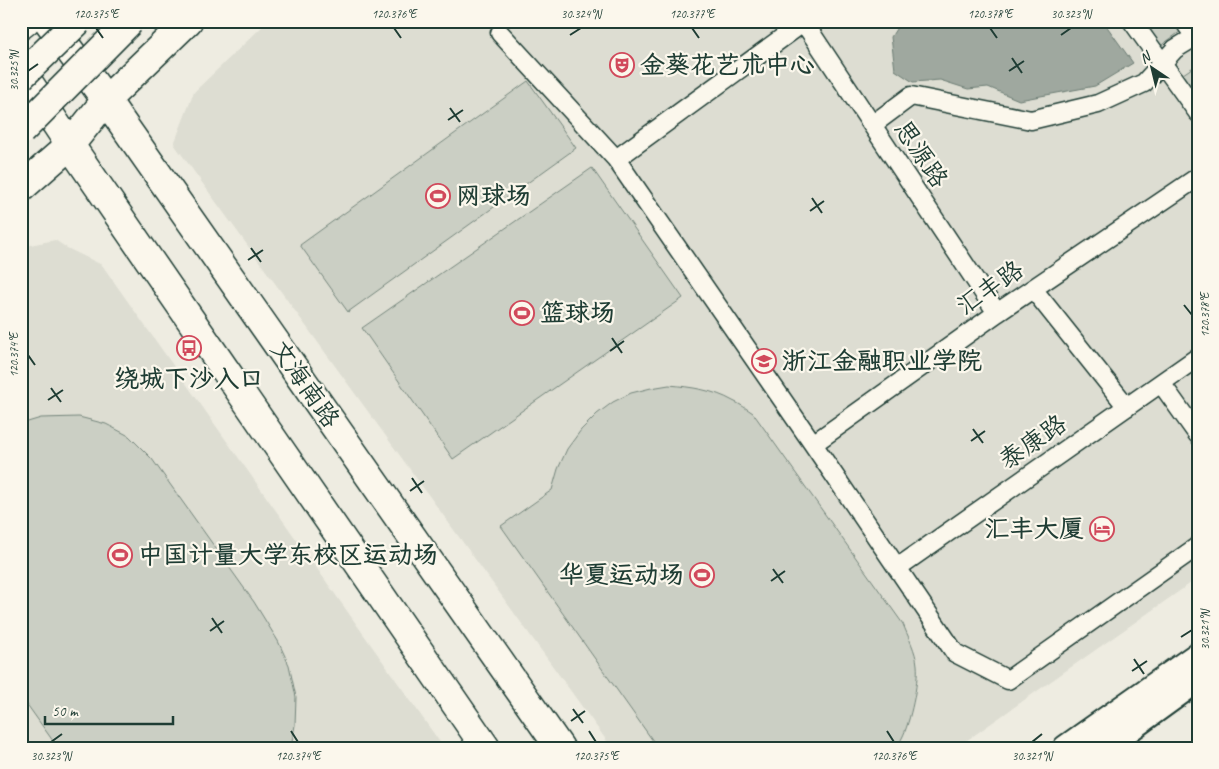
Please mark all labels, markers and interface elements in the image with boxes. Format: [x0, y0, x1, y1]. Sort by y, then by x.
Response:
text: 120.375°E [74, 6, 120, 22]
text: 120.376°E [372, 6, 418, 22]
text: 30.324°N [561, 6, 603, 22]
text: 120.377°E [670, 6, 716, 22]
text: 120.378°E [968, 6, 1014, 22]
text: 30.323°N [1051, 6, 1093, 22]
north arrow [1126, 42, 1176, 92]
text: N [1136, 47, 1155, 67]
text: 30.325°N [6, 49, 22, 91]
place label: 金葵花艺术中心 [640, 49, 815, 81]
theatre icon: 金葵花艺术中心 [609, 52, 635, 78]
street label: 思源路 [887, 114, 955, 194]
place label: 网球场 [456, 180, 531, 212]
sports icon: 网球场 [425, 183, 451, 209]
street label: 汇丰路 [950, 253, 1030, 323]
text: 120.378°E [1197, 291, 1213, 337]
place label: 篮球场 [540, 297, 615, 329]
sports icon: 篮球场 [509, 300, 535, 326]
text: 120.374°E [6, 331, 22, 377]
street label: 文海南路 [263, 334, 347, 434]
bus stop icon: 绕城下沙入口 [176, 335, 202, 361]
place label: 浙江金融职业学院 [782, 345, 982, 377]
school or university icon: 浙江金融职业学院 [751, 348, 777, 374]
place label: 绕城下沙入口 [114, 363, 264, 395]
street label: 泰康路 [993, 407, 1073, 477]
place label: 汇丰大厦 [984, 513, 1084, 545]
hotel icon: 汇丰大厦 [1089, 516, 1115, 542]
place label: 中国计量大学东校区运动场 [138, 539, 438, 571]
sports icon: 中国计量大学东校区运动场 [107, 542, 133, 568]
place label: 华夏运动场 [559, 559, 684, 591]
sports icon: 华夏运动场 [689, 562, 715, 588]
text: 30.321°N [1197, 608, 1213, 650]
scale bar [45, 694, 172, 726]
text: 50 m [52, 702, 79, 721]
text: 30.323°N [31, 748, 73, 764]
text: 120.374°E [276, 748, 322, 764]
text: 120.375°E [574, 748, 620, 764]
text: 120.376°E [872, 748, 918, 764]
text: 30.321°N [1012, 748, 1054, 764]

